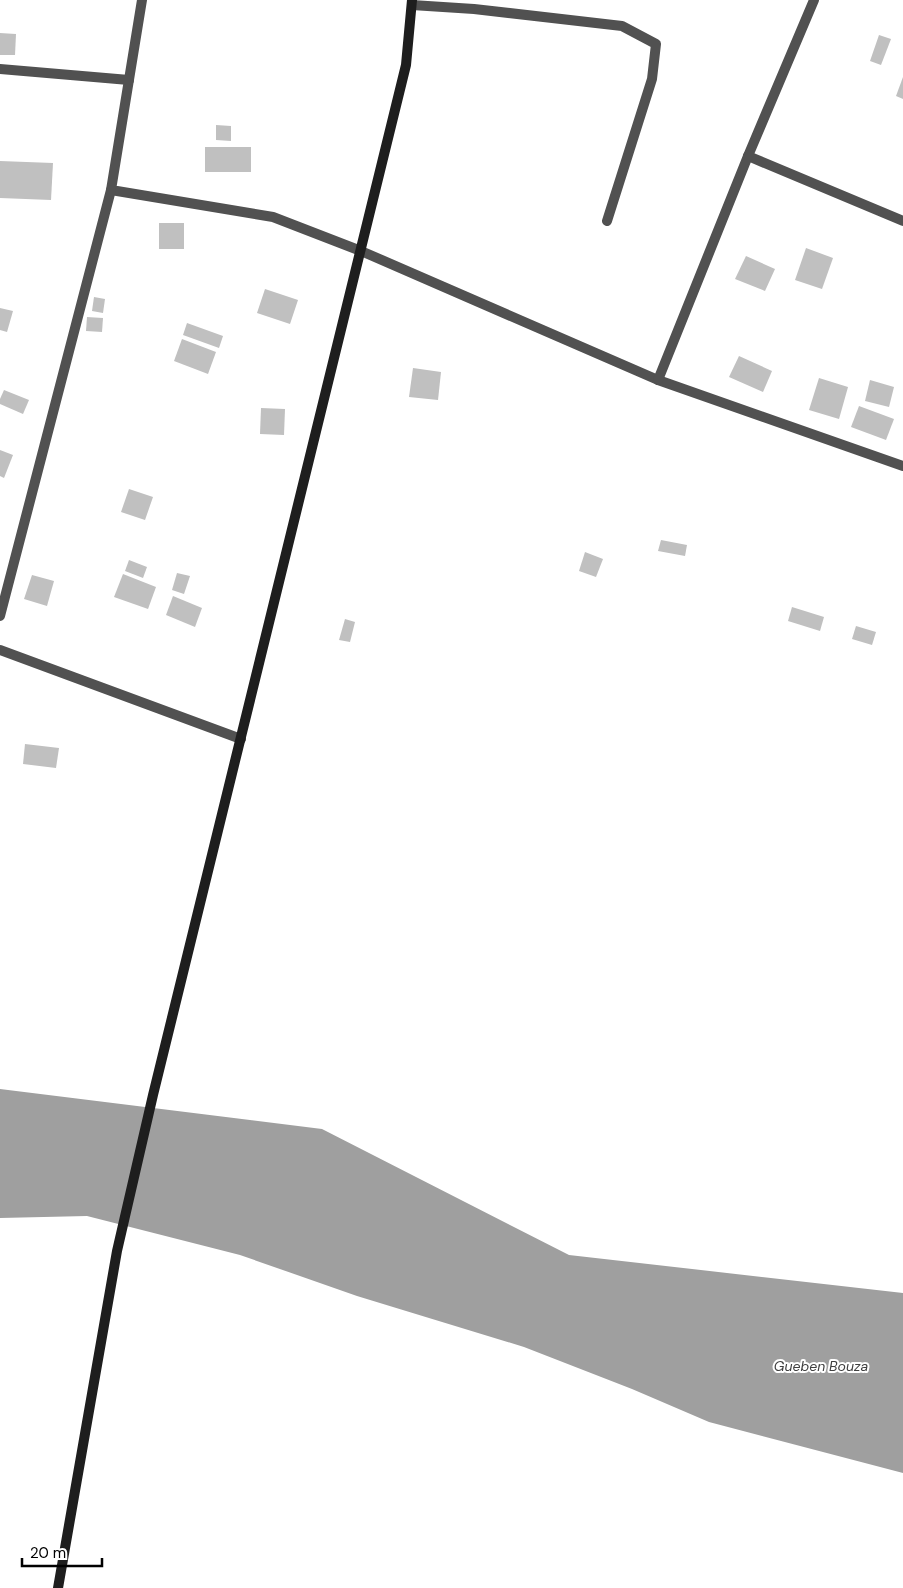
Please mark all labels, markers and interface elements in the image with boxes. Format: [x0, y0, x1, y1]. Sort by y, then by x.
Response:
water label: Gueben Bouza [774, 1357, 868, 1375]
scale bar [22, 1536, 102, 1568]
text: 20 m [30, 1543, 66, 1563]

